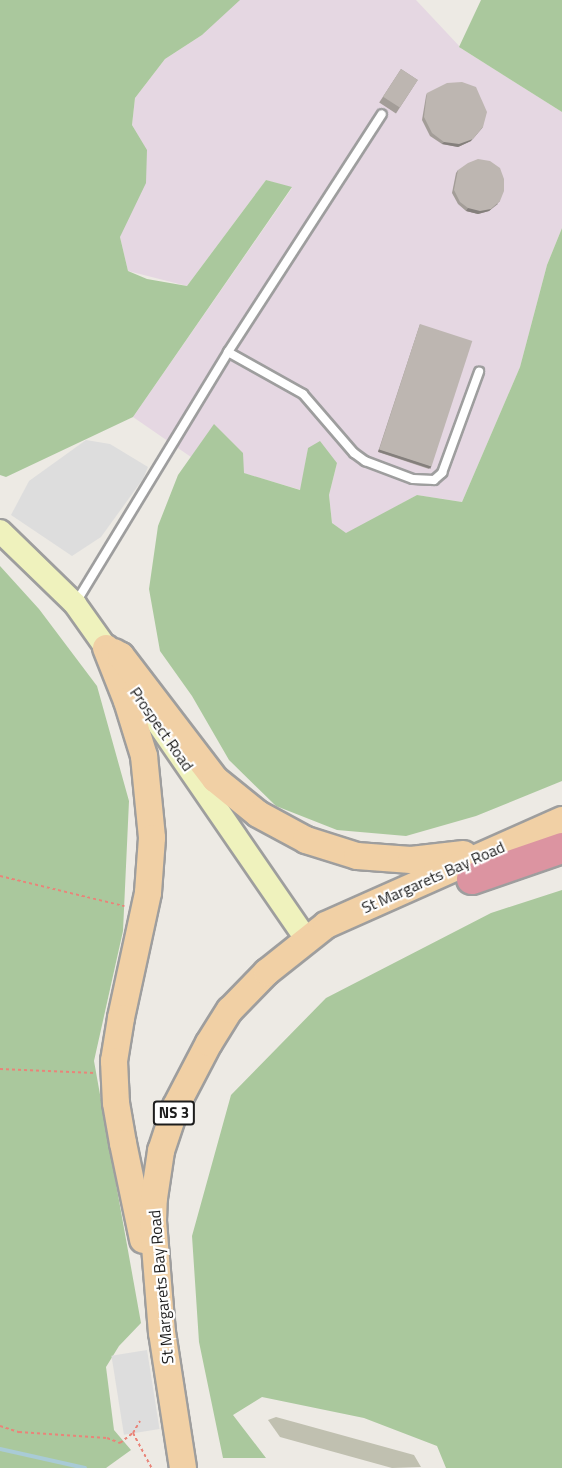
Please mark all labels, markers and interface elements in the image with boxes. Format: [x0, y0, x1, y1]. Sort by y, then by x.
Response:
street label: Prospect Road [126, 683, 198, 775]
street label: St Margarets Bay Road [359, 837, 507, 917]
road number: NS 3 [152, 1101, 196, 1125]
street label: St Margarets Bay Road [145, 1209, 177, 1365]

